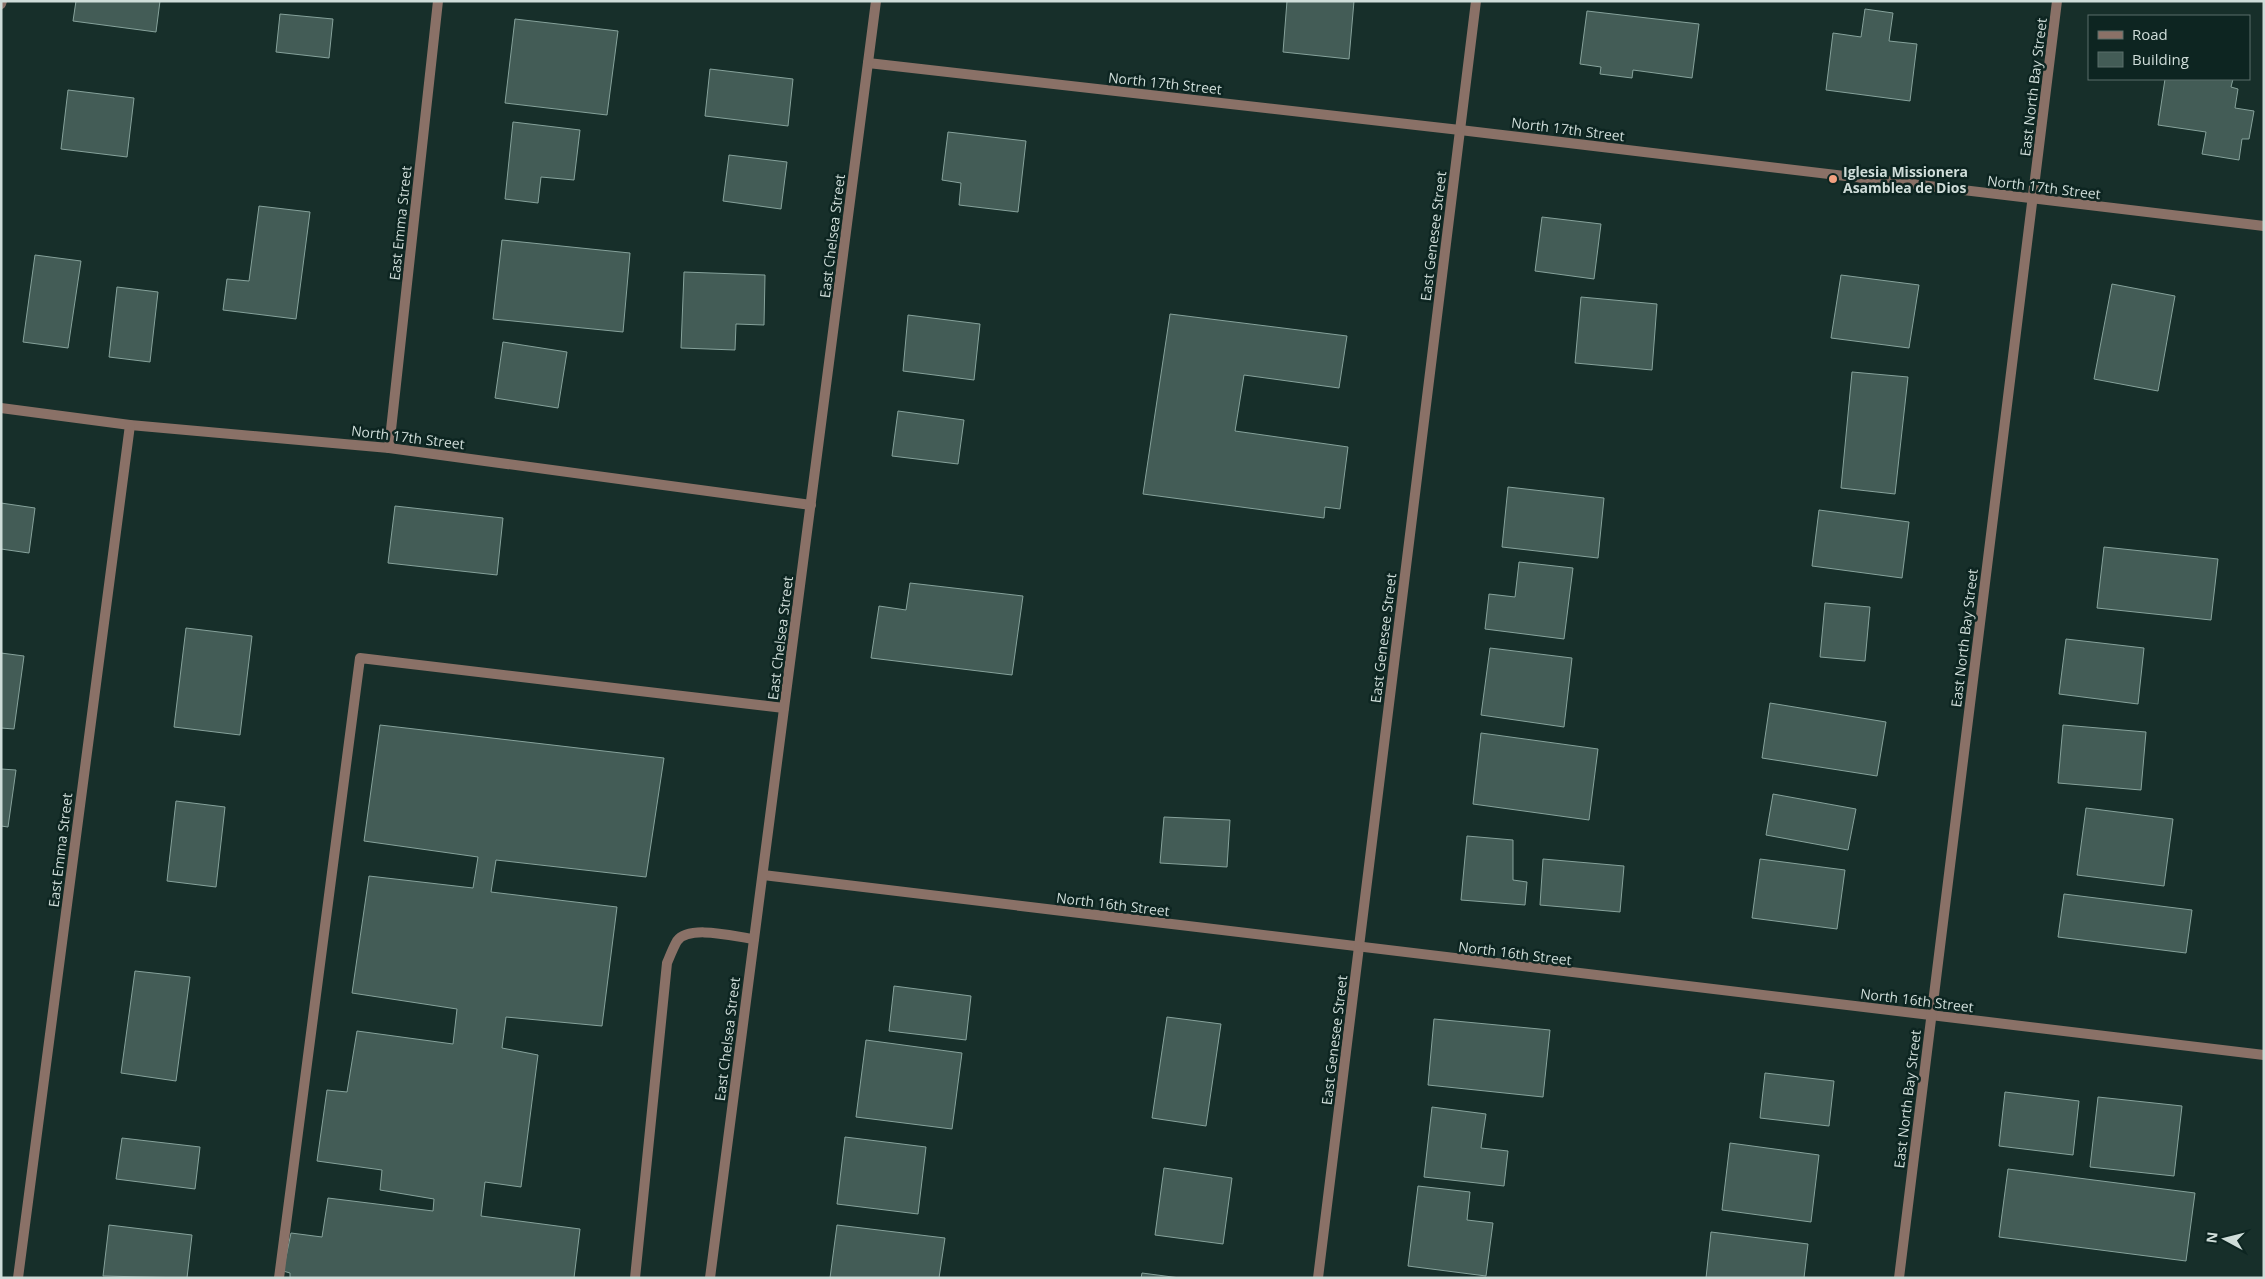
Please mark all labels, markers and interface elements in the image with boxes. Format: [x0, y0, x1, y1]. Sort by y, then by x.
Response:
legend [2088, 15, 2250, 80]
street label: East North Bay Street [2015, 17, 2051, 157]
text: Road [2132, 24, 2168, 44]
text: Building [2132, 49, 2189, 69]
street label: North 17th Street [1107, 68, 1223, 98]
street label: North 17th Street [1510, 113, 1626, 145]
place label: Iglesia Missionera Asamblea de Dios [1843, 162, 1968, 197]
street label: East Emma Street [385, 165, 415, 281]
street label: East Genesee Street [1416, 170, 1450, 302]
street label: North 17th Street [1986, 171, 2102, 203]
street label: East Chelsea Street [815, 173, 849, 299]
marker: Iglesia Missionera Asamblea de Dios [1827, 173, 1839, 185]
street label: North 17th Street [350, 421, 466, 453]
street label: East North Bay Street [1946, 568, 1982, 708]
street label: East Genesee Street [1366, 572, 1400, 704]
street label: East Chelsea Street [763, 575, 797, 701]
street label: East Emma Street [44, 792, 76, 908]
street label: North 16th Street [1055, 888, 1171, 920]
street label: North 16th Street [1457, 937, 1573, 969]
street label: East Genesee Street [1317, 974, 1351, 1106]
street label: East Chelsea Street [710, 976, 744, 1102]
street label: North 16th Street [1859, 984, 1975, 1016]
street label: East North Bay Street [1889, 1029, 1925, 1169]
north arrow [2200, 1214, 2250, 1264]
text: N [2201, 1231, 2222, 1244]

